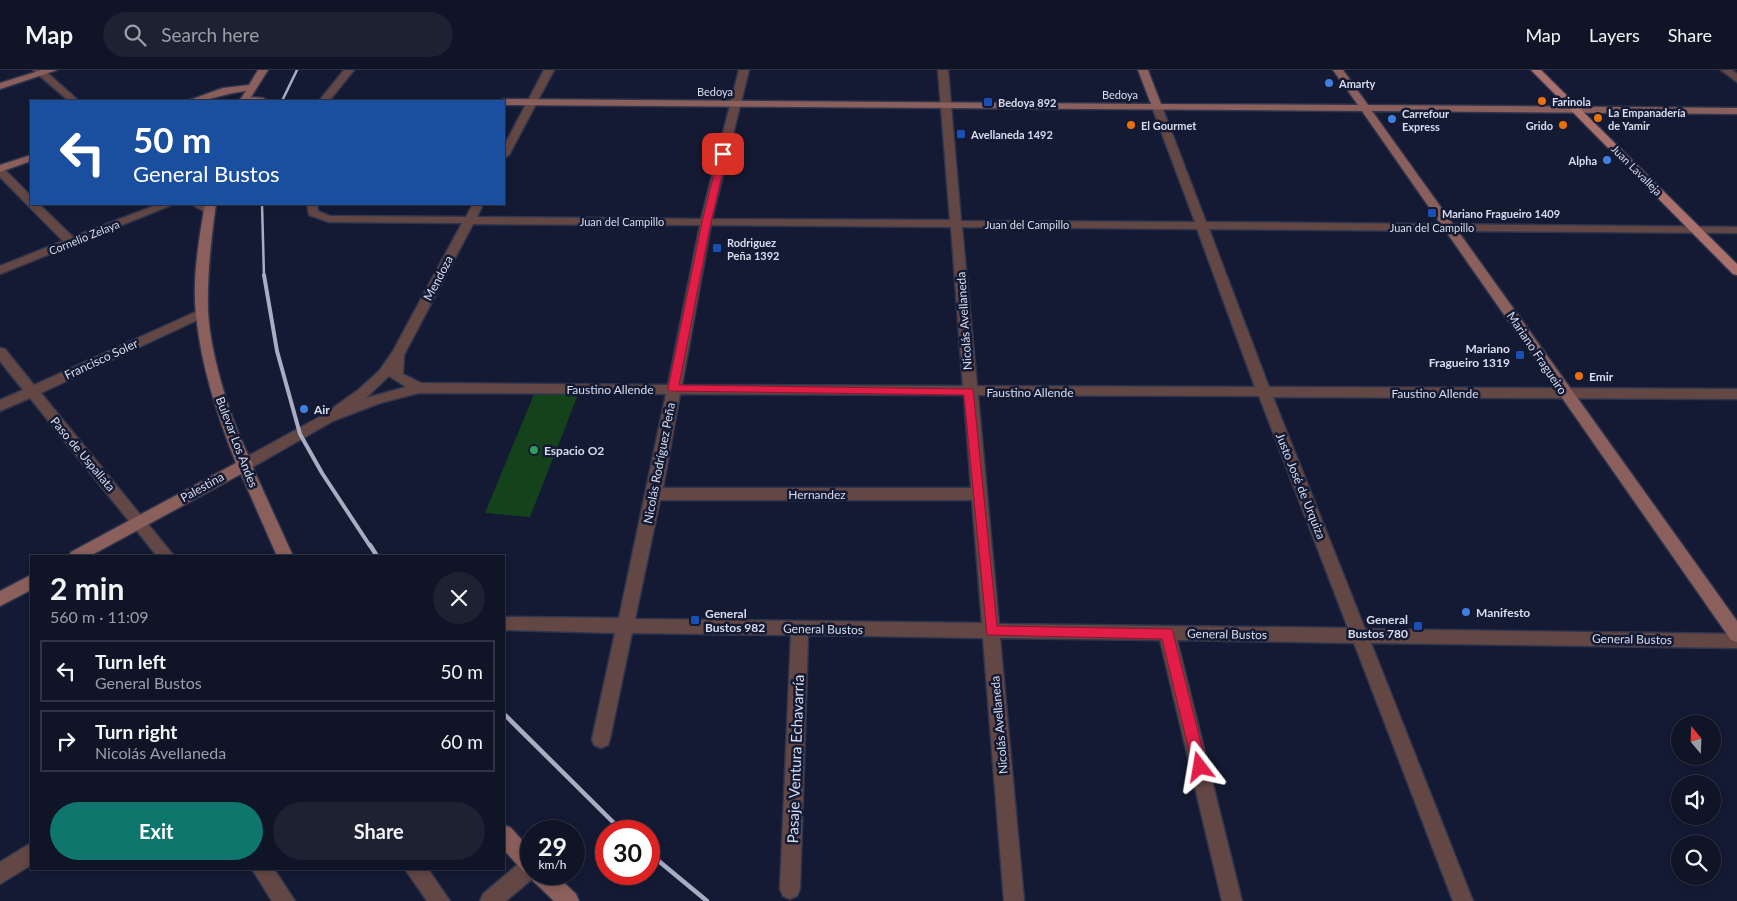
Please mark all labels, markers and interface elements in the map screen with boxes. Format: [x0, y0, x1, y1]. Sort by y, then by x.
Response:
search box [103, 12, 453, 57]
text: Map [25, 20, 73, 49]
icon: search [121, 21, 149, 49]
text: Search here [161, 23, 259, 46]
text: Map [1525, 24, 1561, 46]
text: Layers [1589, 24, 1640, 46]
text: Share [1668, 24, 1712, 46]
marker: Amarty [1323, 77, 1335, 89]
place label: Amarty [1338, 77, 1376, 90]
street label: Bedoya [697, 85, 733, 98]
street label: Bedoya [1102, 88, 1138, 101]
marker: Farinola [1536, 95, 1548, 107]
place label: Farinola [1552, 95, 1591, 108]
marker: Bedoya 892 [982, 96, 994, 108]
place label: Bedoya 892 [998, 96, 1056, 109]
place label: La Empanadería de Yamir [1608, 106, 1686, 132]
place label: Carrefour Express [1402, 107, 1450, 133]
marker: La Empanadería de Yamir [1592, 112, 1604, 124]
marker: Carrefour Express [1386, 113, 1398, 125]
text: 50 m [133, 118, 211, 160]
marker: El Gourmet [1125, 119, 1137, 131]
place label: El Gourmet [1141, 119, 1197, 132]
place label: Grido [1526, 119, 1553, 132]
marker: Grido [1557, 119, 1569, 131]
icon: left [50, 120, 115, 185]
marker: Avellaneda 1492 [955, 128, 967, 140]
place label: Avellaneda 1492 [970, 128, 1053, 141]
pin [702, 133, 744, 175]
icon: arrive [709, 140, 737, 168]
street label: Juan Lavalleja [1609, 142, 1665, 198]
place label: Alpha [1568, 154, 1597, 167]
marker: Alpha [1601, 154, 1613, 166]
text: General Bustos [133, 160, 280, 187]
marker: Mariano Fragueiro 1409 [1426, 207, 1438, 219]
place label: Mariano Fragueiro 1409 [1442, 207, 1560, 220]
street label: Juan del Campillo [580, 215, 664, 228]
street label: Cornelio Zelaya [47, 217, 121, 257]
street label: Juan del Campillo [985, 218, 1069, 231]
street label: Juan del Campillo [1390, 221, 1474, 234]
place label: Rodriguez Peña 1392 [727, 236, 779, 262]
marker: Rodriguez Peña 1392 [711, 242, 723, 254]
street label: Mendoza [420, 253, 456, 303]
street label: Nicolás Avellaneda [953, 271, 975, 371]
street label: Mariano Fragueiro [1504, 309, 1570, 397]
street label: Francisco Soler [62, 335, 141, 383]
place label: Mariano Fragueiro 1319 [1429, 341, 1510, 370]
marker: Mariano Fragueiro 1319 [1514, 349, 1526, 361]
place label: Emir [1589, 369, 1614, 384]
marker: Emir [1573, 370, 1585, 382]
street label: Faustino Allende [566, 382, 654, 397]
street label: Faustino Allende [986, 385, 1074, 400]
street label: Faustino Allende [1391, 386, 1479, 401]
street label: Bulevar Los Andes [213, 394, 261, 490]
street label: Nicolás Rodríguez Peña [640, 401, 678, 525]
place label: Air [313, 402, 330, 417]
marker: Air [298, 403, 310, 415]
street label: Paso de Uspallata [48, 414, 118, 494]
street label: Justo José de Urquiza [1273, 431, 1329, 541]
place label: Espacio O2 [544, 443, 604, 458]
marker: Espacio O2 [528, 444, 540, 456]
street label: Palestina [178, 469, 226, 505]
street label: Hernandez [788, 487, 846, 502]
text: 2 min [50, 570, 124, 606]
button: close [433, 572, 485, 624]
place label: Manifesto [1476, 605, 1530, 620]
place label: General Bustos 982 [705, 606, 765, 635]
marker: Manifesto [1460, 606, 1472, 618]
text: 560 m · 11:09 [50, 607, 149, 626]
place label: General Bustos 780 [1348, 612, 1408, 641]
marker: General Bustos 982 [689, 614, 701, 626]
marker: General Bustos 780 [1412, 620, 1424, 632]
street label: General Bustos [783, 621, 863, 637]
street label: General Bustos [1187, 626, 1267, 642]
street label: General Bustos [1592, 631, 1672, 647]
text: Turn left [95, 650, 166, 673]
icon: left [52, 657, 80, 685]
text: 50 m [440, 660, 483, 683]
text: General Bustos [95, 673, 202, 692]
street label: Pasaje Ventura Echavarría [783, 674, 807, 844]
street label: Nicolás Avellaneda [987, 675, 1011, 775]
north arrow [1671, 715, 1721, 765]
map controls [1671, 715, 1721, 885]
text: Turn right [95, 720, 177, 743]
icon: right [52, 727, 80, 755]
text: 60 m [440, 730, 483, 753]
position arrow [1173, 740, 1225, 792]
text: Nicolás Avellaneda [95, 743, 226, 762]
button: sound [1671, 775, 1721, 825]
button: Exit [50, 802, 263, 860]
button: Share [273, 802, 485, 860]
speed limit sign: 30 [595, 820, 660, 885]
text: 29 [538, 831, 567, 861]
button: search [1671, 835, 1721, 885]
text: km/h [538, 857, 567, 872]

